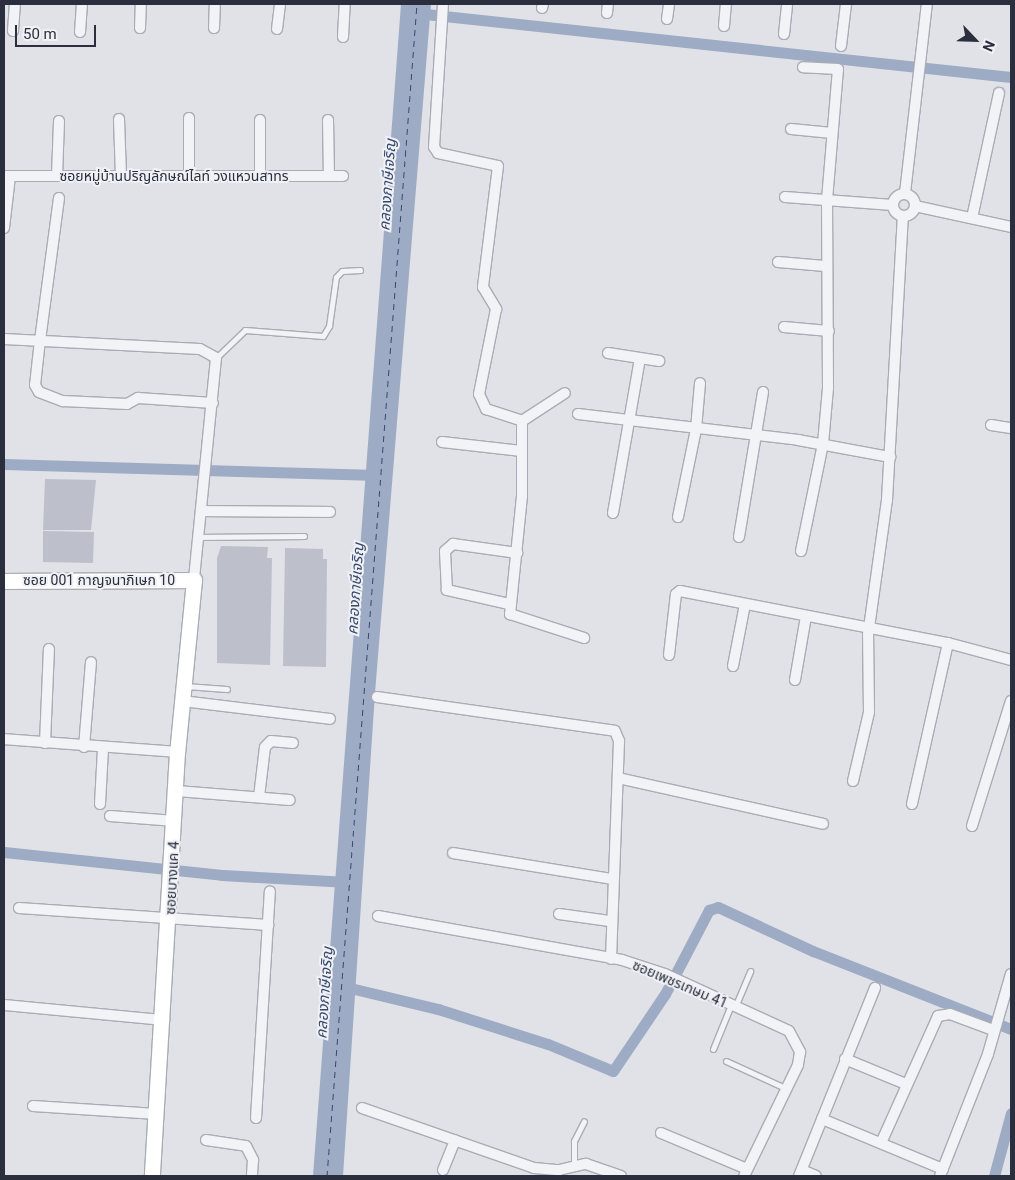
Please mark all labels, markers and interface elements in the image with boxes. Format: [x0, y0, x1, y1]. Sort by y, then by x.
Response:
scale bar [18, 15, 99, 47]
north arrow [950, 15, 1000, 65]
text: 50 m [23, 25, 57, 43]
text: N [979, 38, 998, 54]
water label: คลองภาษีเจริญ [376, 138, 400, 232]
street label: ซอยหมู่บ้านปริญลักษณ์ไลท์ วงแหวนสาทร [60, 168, 288, 184]
water label: คลองภาษีเจริญ [344, 542, 368, 636]
street label: ซอย 001 กาญจนาภิเษก 10 [23, 572, 175, 588]
street label: ซอยบางแค 4 [162, 841, 182, 915]
water label: คลองภาษีเจริญ [313, 946, 337, 1040]
street label: ซอยเพชรเกษม 41 [630, 956, 730, 1012]

